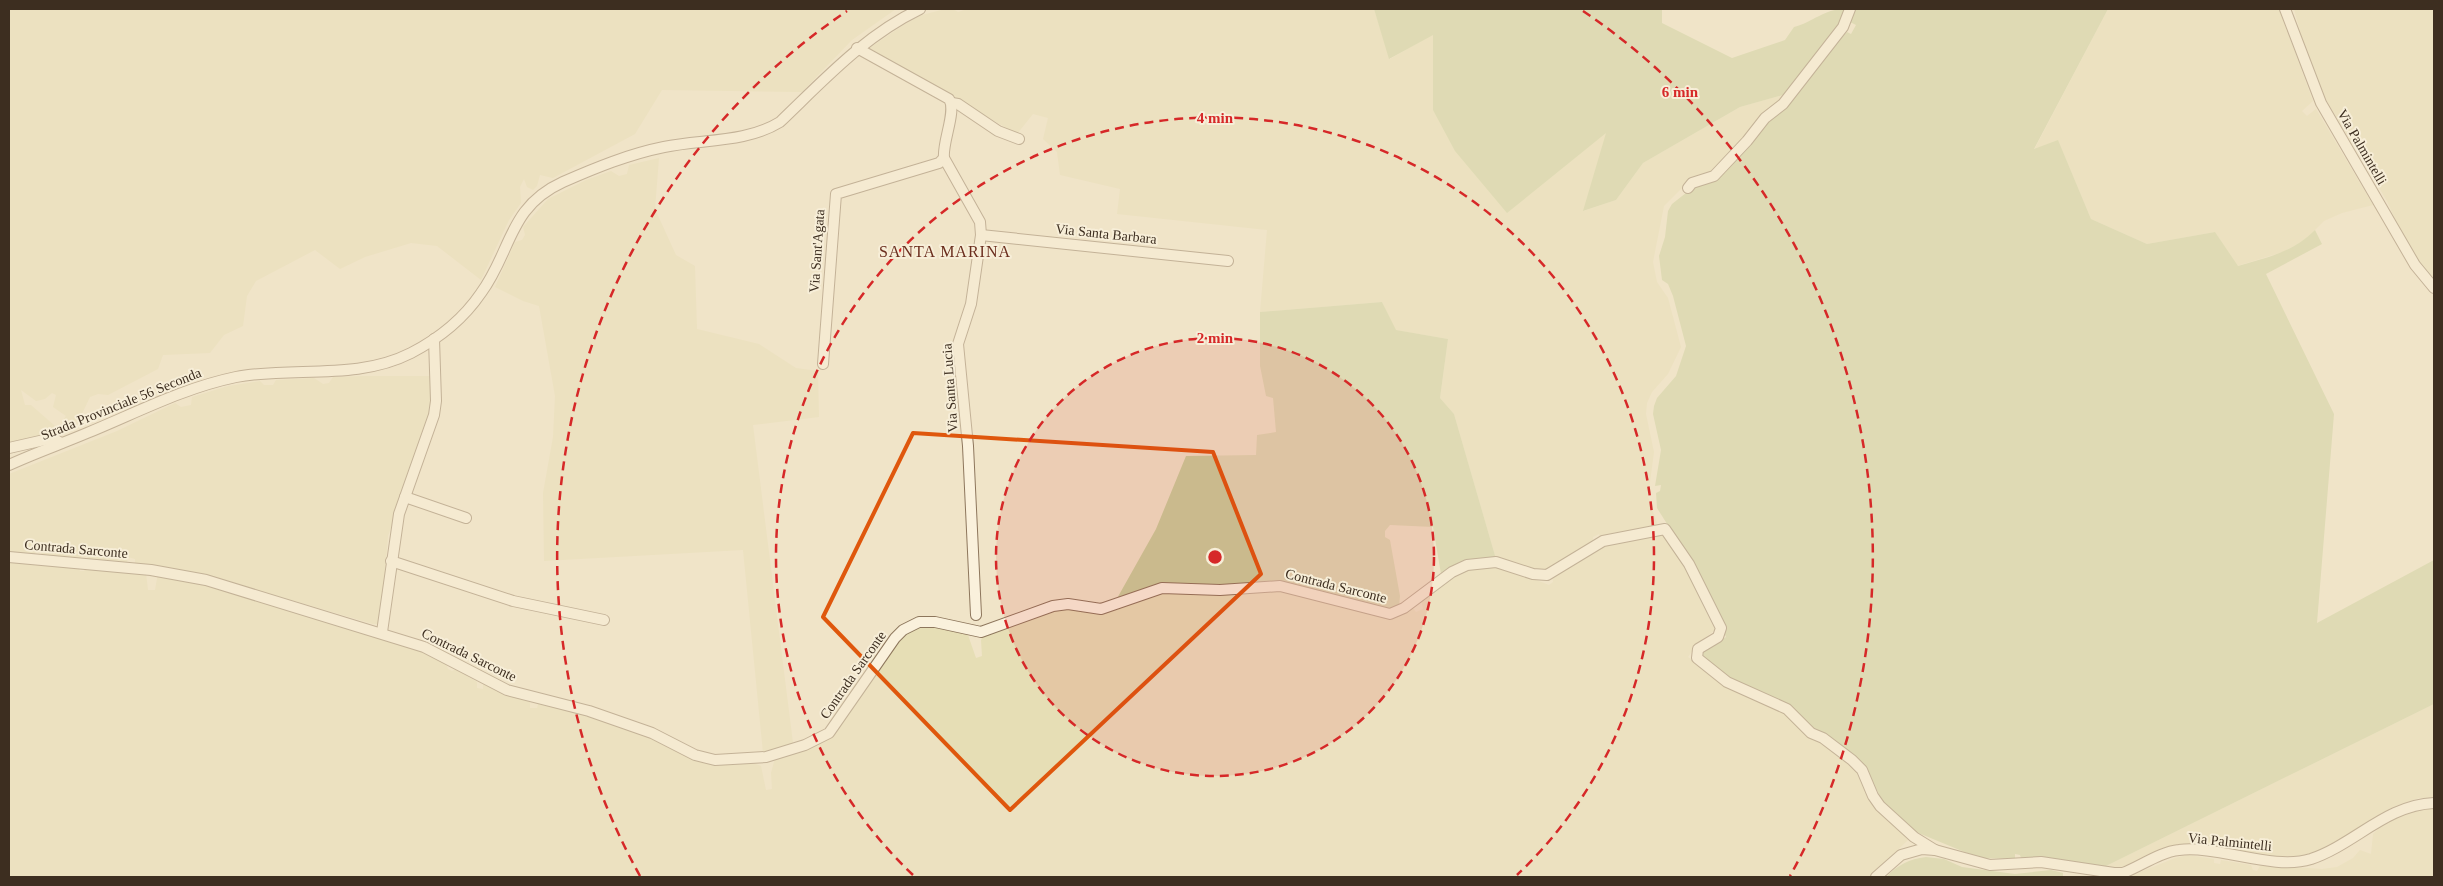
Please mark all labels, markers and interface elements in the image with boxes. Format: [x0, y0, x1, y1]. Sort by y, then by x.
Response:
text: 6 min [1662, 84, 1699, 100]
street label: Via Palmintelli [2334, 107, 2390, 187]
text: 4 min [1197, 110, 1234, 126]
street label: Via Sant'Agata [807, 208, 827, 293]
street label: Via Santa Barbara [1055, 221, 1158, 247]
district label: SANTA MARINA [879, 243, 1011, 260]
text: 2 min [1197, 330, 1234, 346]
street label: Via Santa Lucia [939, 342, 961, 433]
street label: Strada Provinciale 56 Seconda [39, 365, 204, 443]
street label: Contrada Sarconte [24, 537, 128, 561]
centre of rings [1206, 548, 1224, 566]
street label: Contrada Sarconte [1284, 566, 1388, 606]
street label: Contrada Sarconte [419, 626, 519, 684]
street label: Contrada Sarconte [817, 628, 889, 722]
street label: Via Palmintelli [2187, 830, 2273, 854]

